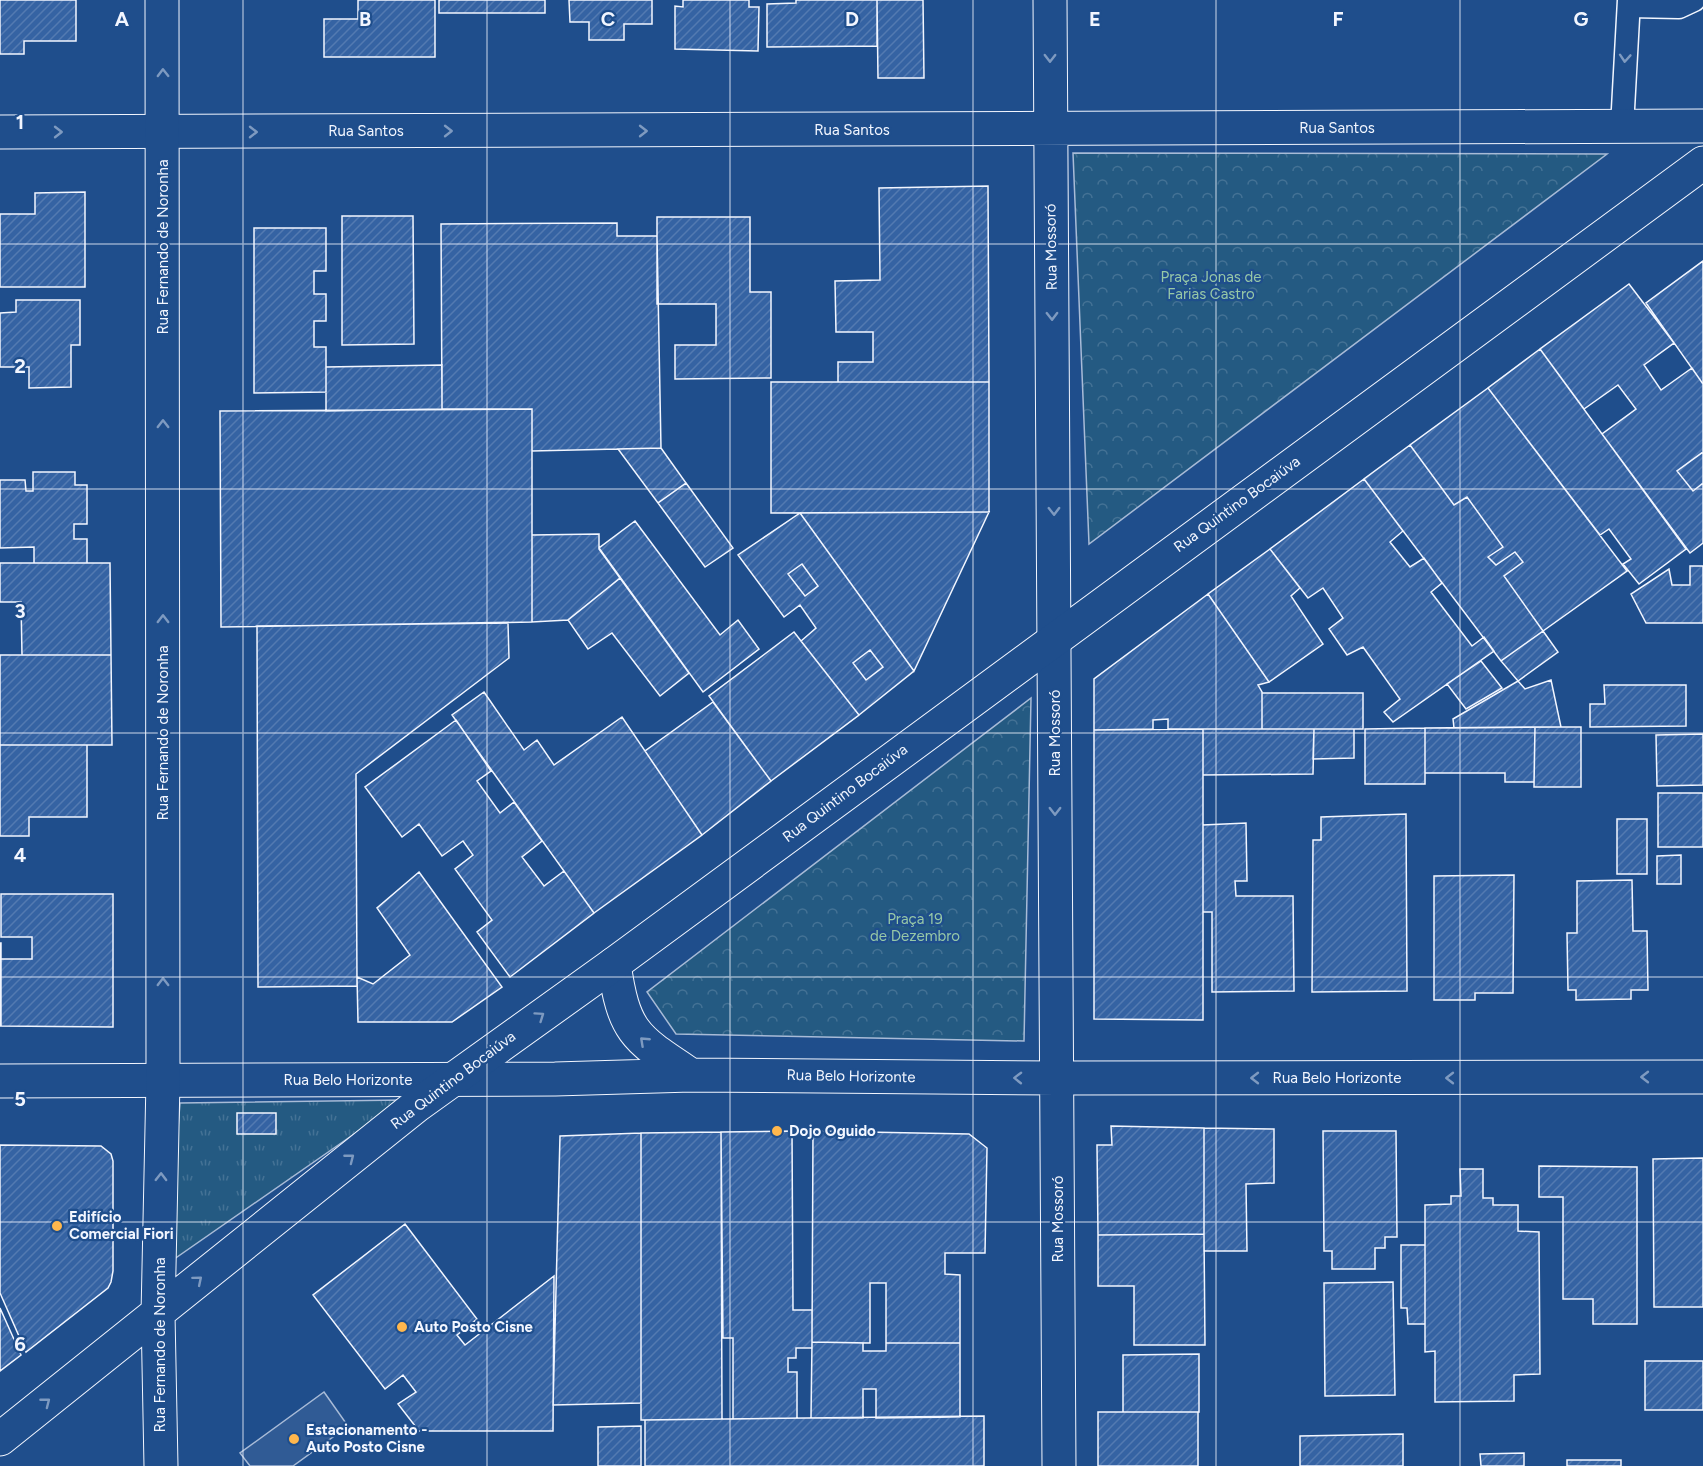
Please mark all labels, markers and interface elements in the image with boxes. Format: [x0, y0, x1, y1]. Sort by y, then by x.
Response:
text: A [115, 7, 130, 31]
text: B [359, 7, 371, 31]
text: C [601, 7, 615, 31]
text: D [845, 7, 859, 31]
text: E [1089, 7, 1101, 31]
text: F [1332, 7, 1344, 31]
text: G [1574, 7, 1589, 31]
one-way arrow [1044, 54, 1056, 63]
one-way arrow [1619, 54, 1632, 63]
one-way arrow [157, 69, 169, 78]
text: 1 [16, 110, 24, 134]
street label: Rua Santos [1299, 119, 1375, 137]
street label: Rua Santos [814, 121, 890, 139]
street label: Rua Santos [328, 122, 404, 140]
one-way arrow [444, 125, 453, 137]
one-way arrow [639, 125, 648, 137]
one-way arrow [54, 126, 63, 138]
one-way arrow [249, 126, 258, 138]
street label: Rua Fernando de Noronha [154, 159, 172, 335]
street label: Rua Mossoró [1041, 203, 1061, 291]
park label: Praça Jonas de Farias Castro [1161, 268, 1261, 303]
one-way arrow [1046, 312, 1058, 321]
text: 2 [14, 354, 26, 378]
one-way arrow [157, 419, 169, 428]
street label: Rua Quintino Bocaiúva [1170, 452, 1304, 556]
one-way arrow [1048, 507, 1060, 516]
text: 3 [14, 599, 26, 623]
one-way arrow [157, 614, 169, 623]
street label: Rua Fernando de Noronha [154, 645, 172, 821]
street label: Rua Mossoró [1046, 689, 1064, 776]
street label: Rua Quintino Bocaiúva [779, 740, 911, 846]
one-way arrow [1049, 807, 1061, 816]
text: 4 [14, 843, 27, 867]
park label: Praça 19 de Dezembro [870, 910, 960, 945]
one-way arrow [157, 977, 169, 986]
one-way arrow [533, 1013, 544, 1024]
street label: Rua Quintino Bocaiúva [387, 1027, 519, 1133]
one-way arrow [640, 1037, 651, 1048]
street label: Rua Belo Horizonte [786, 1066, 916, 1086]
street label: Rua Belo Horizonte [1273, 1069, 1401, 1087]
street label: Rua Belo Horizonte [284, 1071, 412, 1089]
one-way arrow [1640, 1071, 1649, 1083]
one-way arrow [1013, 1072, 1022, 1084]
one-way arrow [1250, 1072, 1259, 1084]
one-way arrow [1445, 1072, 1454, 1084]
text: 5 [14, 1087, 26, 1111]
place label: Dojo Oguido [789, 1122, 876, 1140]
marker: Dojo Oguido [770, 1124, 784, 1138]
one-way arrow [343, 1155, 354, 1166]
one-way arrow [155, 1172, 167, 1181]
street label: Rua Mossoró [1049, 1175, 1067, 1262]
place label: Edifício Comercial Fiori [69, 1208, 174, 1243]
marker: Edifício Comercial Fiori [50, 1219, 64, 1233]
street label: Rua Fernando de Noronha [151, 1257, 169, 1433]
one-way arrow [191, 1277, 202, 1288]
place label: Auto Posto Cisne [414, 1318, 534, 1336]
marker: Auto Posto Cisne [395, 1320, 409, 1334]
text: 6 [14, 1332, 26, 1356]
one-way arrow [39, 1399, 50, 1410]
place label: Estacionamento - Auto Posto Cisne [306, 1421, 427, 1456]
marker: Estacionamento - Auto Posto Cisne [287, 1432, 301, 1446]

